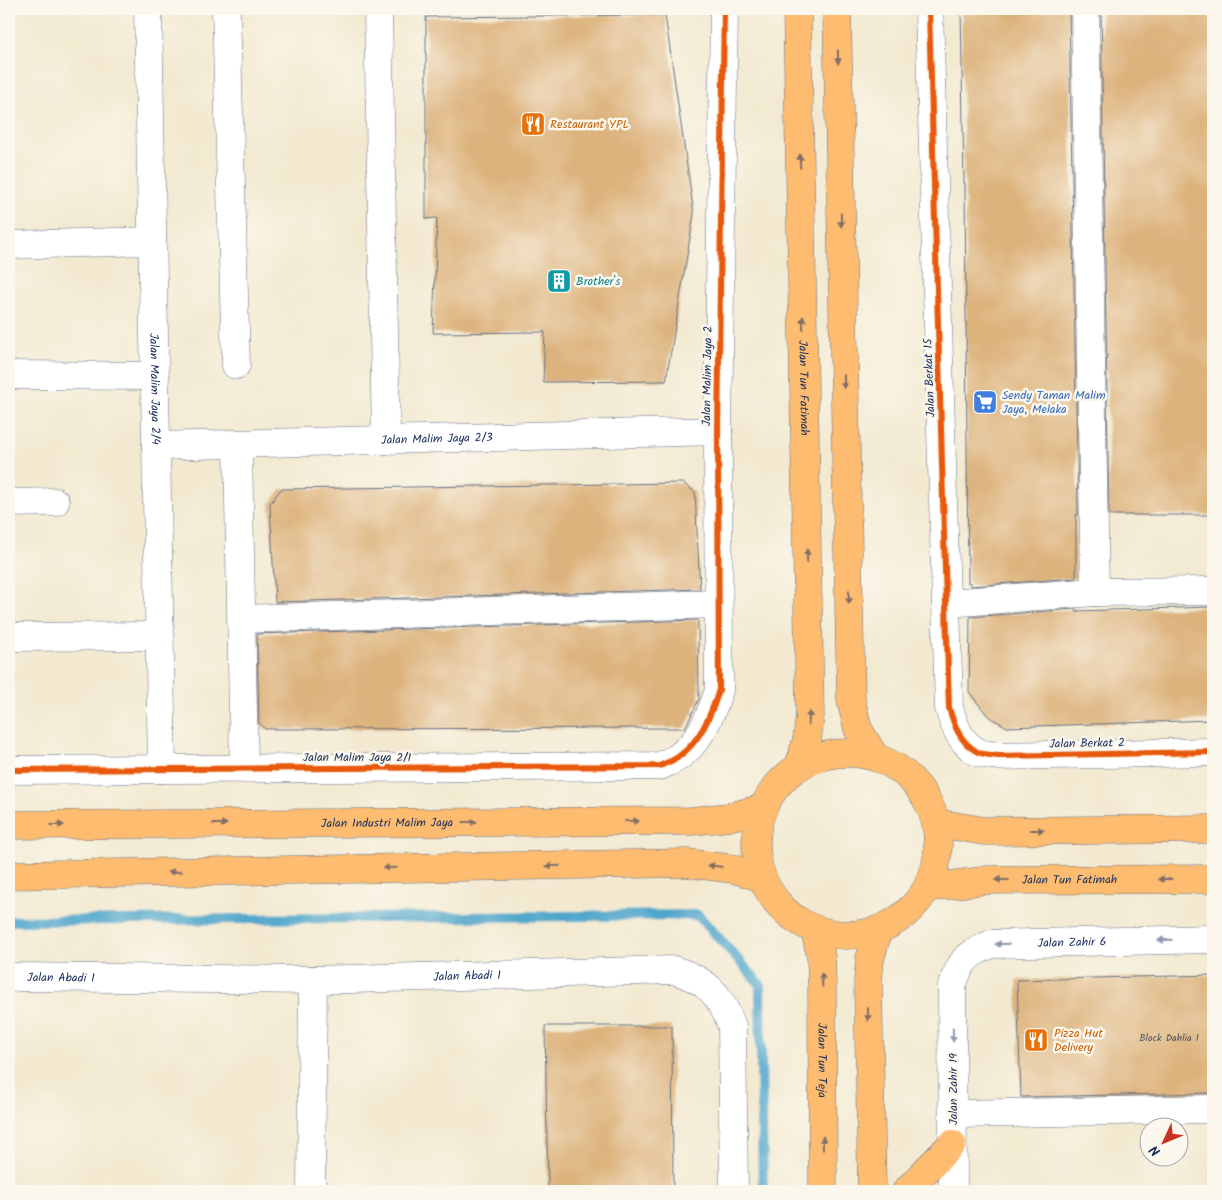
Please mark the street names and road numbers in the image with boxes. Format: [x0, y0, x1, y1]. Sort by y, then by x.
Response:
street label: Jalan Malim Jaya 2 [697, 326, 718, 426]
street label: Jalan Malim Jaya 2/4 [144, 333, 165, 445]
street label: Jalan Berkat 15 [919, 337, 940, 418]
street label: Jalan Tun Fatimah [793, 340, 814, 436]
street label: Jalan Malim Jaya 2/3 [381, 428, 493, 450]
street label: Jalan Berkat 2 [1049, 733, 1125, 754]
street label: Jalan Malim Jaya 2/1 [303, 748, 412, 767]
street label: Jalan Industri Malim Jaya [321, 813, 454, 833]
street label: Jalan Tun Fatimah [1022, 870, 1117, 890]
street label: Jalan Zahir 6 [1037, 932, 1107, 953]
street label: Jalan Abadi 1 [433, 966, 501, 987]
street label: Jalan Abadi 1 [27, 968, 95, 988]
street label: Jalan Tun Teja [812, 1023, 832, 1098]
street label: Jalan Zahir 19 [944, 1053, 963, 1125]

